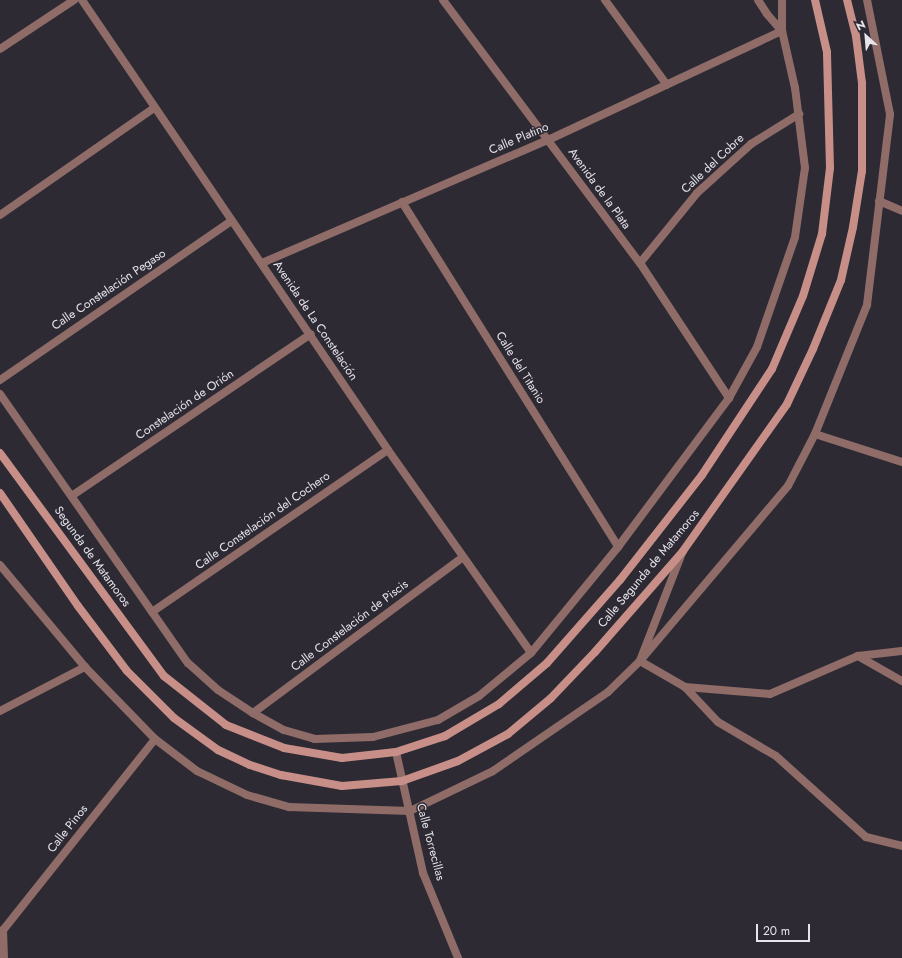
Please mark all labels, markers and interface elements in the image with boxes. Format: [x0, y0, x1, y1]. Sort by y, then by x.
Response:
north arrow [846, 16, 886, 56]
text: N [853, 16, 868, 34]
street label: Calle Platino [487, 120, 551, 158]
street label: Calle del Cobre [679, 131, 747, 197]
street label: Avenida de la Plata [565, 146, 633, 232]
street label: Calle Constelación Pegaso [49, 246, 169, 334]
street label: Avenida de La Constelación [270, 259, 360, 383]
street label: Calle del Titanio [492, 329, 548, 407]
street label: Constelación de Orión [133, 367, 237, 443]
street label: Calle Constelación del Cochero [193, 469, 333, 573]
street label: Segunda de Matamoros [51, 504, 133, 610]
street label: Calle Segunda de Matamoros [595, 507, 703, 631]
street label: Calle Constelación de Piscis [289, 577, 411, 675]
street label: Calle Pinos [45, 802, 91, 856]
street label: Calle Torrecillas [413, 802, 447, 882]
scale bar [758, 916, 812, 942]
text: 20 m [763, 922, 790, 940]

